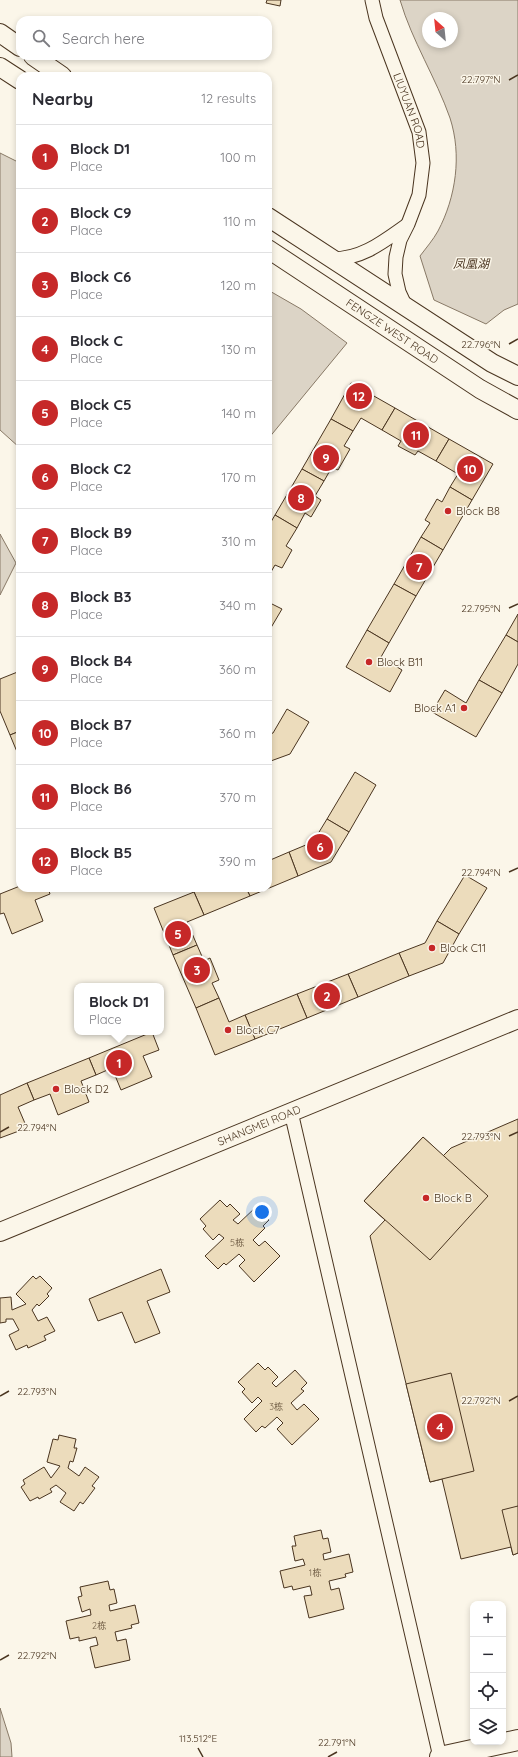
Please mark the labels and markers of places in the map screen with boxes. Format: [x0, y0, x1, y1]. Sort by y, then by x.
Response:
pin: 12 [346, 381, 372, 411]
pin: 11 [403, 420, 429, 450]
pin: 9 [313, 443, 339, 473]
pin: 10 [457, 454, 483, 484]
pin: 8 [288, 483, 314, 513]
place label: Block B8 [456, 504, 500, 518]
marker: Block B8 [443, 506, 453, 516]
pin: 7 [406, 552, 432, 582]
place label: Block B11 [377, 655, 423, 669]
marker: Block B11 [364, 657, 374, 667]
place label: Block A1 [414, 701, 456, 715]
marker: Block A1 [459, 703, 469, 713]
pin: 6 [307, 832, 333, 862]
pin: 5 [165, 919, 191, 949]
place label: Block C11 [440, 941, 486, 955]
marker: Block C11 [427, 943, 437, 953]
pin: 3 [184, 955, 210, 985]
pin: 2 [314, 981, 340, 1011]
place label: Block C7 [236, 1023, 280, 1037]
marker: Block C7 [223, 1025, 233, 1035]
pin: 1 [106, 1048, 132, 1078]
place label: Block D2 [64, 1082, 109, 1096]
marker: Block D2 [51, 1084, 61, 1094]
place label: Block B [434, 1191, 472, 1205]
marker: Block B [421, 1193, 431, 1203]
pin: 4 [427, 1412, 453, 1442]

